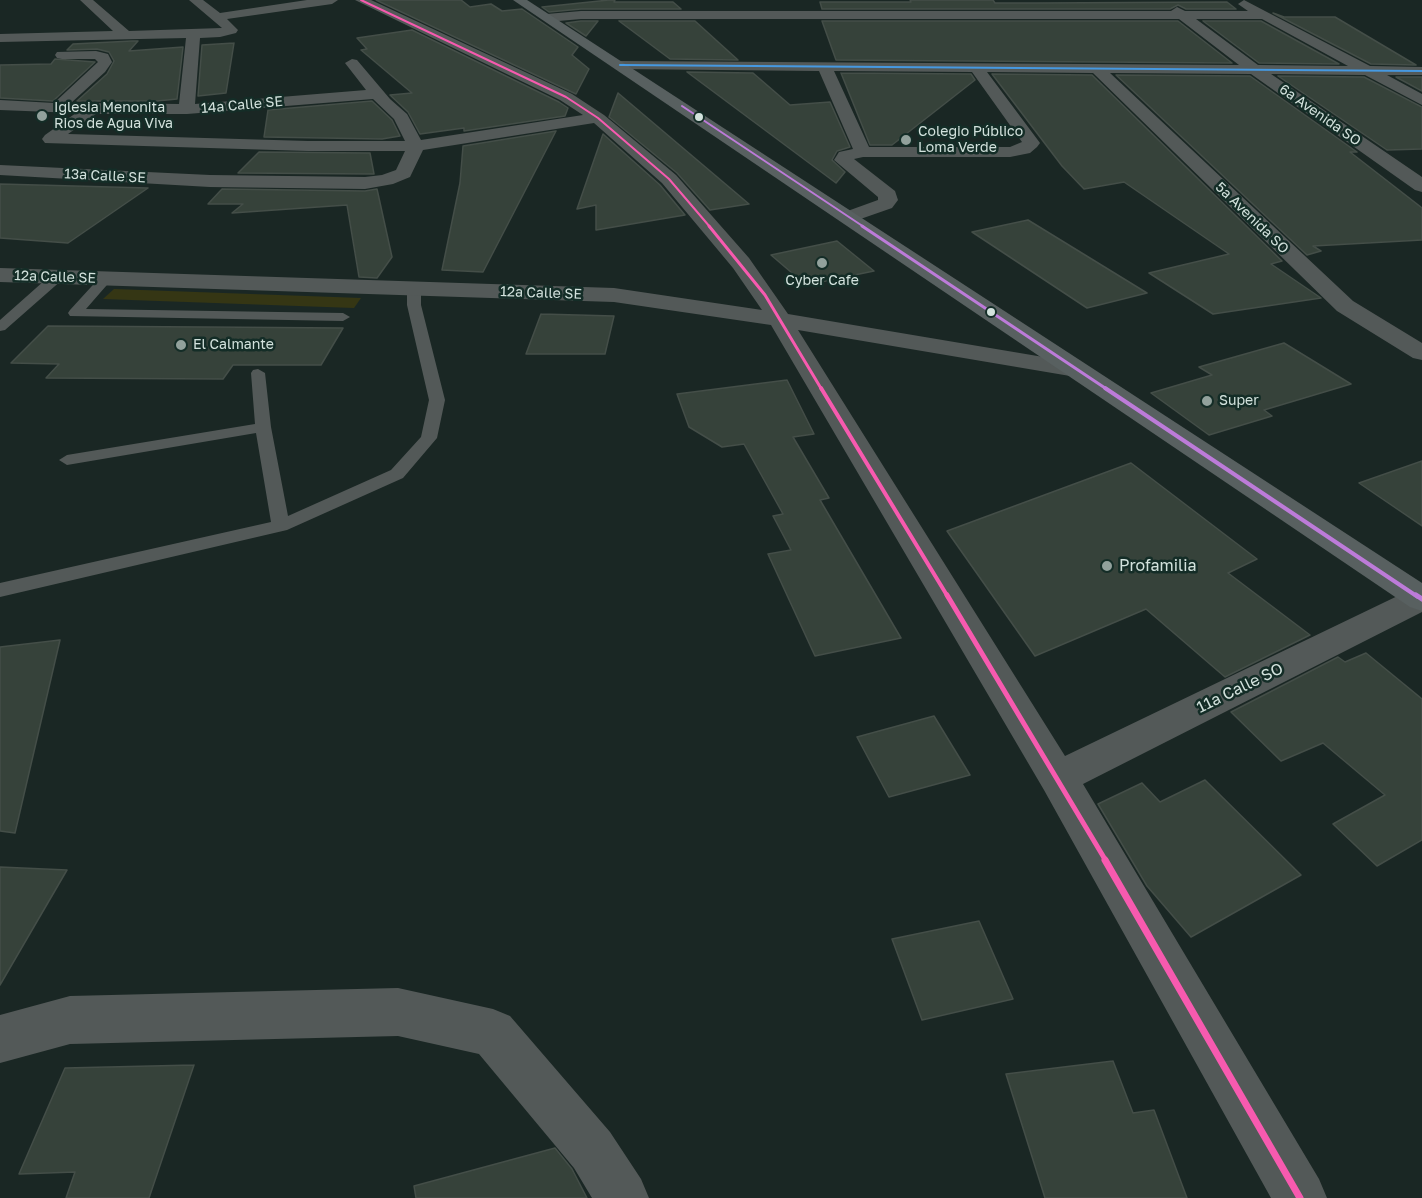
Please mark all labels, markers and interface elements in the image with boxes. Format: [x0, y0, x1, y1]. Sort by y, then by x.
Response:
street label: 6a Avenida SO [1276, 81, 1364, 149]
street label: 14a Calle SE [200, 93, 284, 117]
place label: Iglesia Menonita Rios de Agua Viva [54, 100, 173, 132]
marker: Iglesia Menonita Rios de Agua Viva [35, 109, 49, 123]
unlabelled marker [693, 111, 705, 123]
place label: Colegio Público Loma Verde [918, 124, 1023, 156]
marker: Colegio Público Loma Verde [899, 133, 913, 147]
street label: 13a Calle SE [64, 165, 146, 187]
street label: 5a Avenida SO [1212, 179, 1292, 257]
marker: Cyber Cafe [815, 256, 829, 270]
street label: 12a Calle SE [14, 267, 96, 287]
place label: Cyber Cafe [785, 273, 859, 289]
street label: 12a Calle SE [500, 283, 582, 303]
unlabelled marker [985, 306, 997, 318]
place label: El Calmante [193, 337, 274, 353]
marker: El Calmante [174, 338, 188, 352]
place label: Super [1219, 393, 1259, 409]
marker: Super [1200, 394, 1214, 408]
place label: Profamilia [1119, 556, 1196, 576]
marker: Profamilia [1100, 559, 1114, 573]
street label: 11a Calle SO [1194, 659, 1286, 717]

